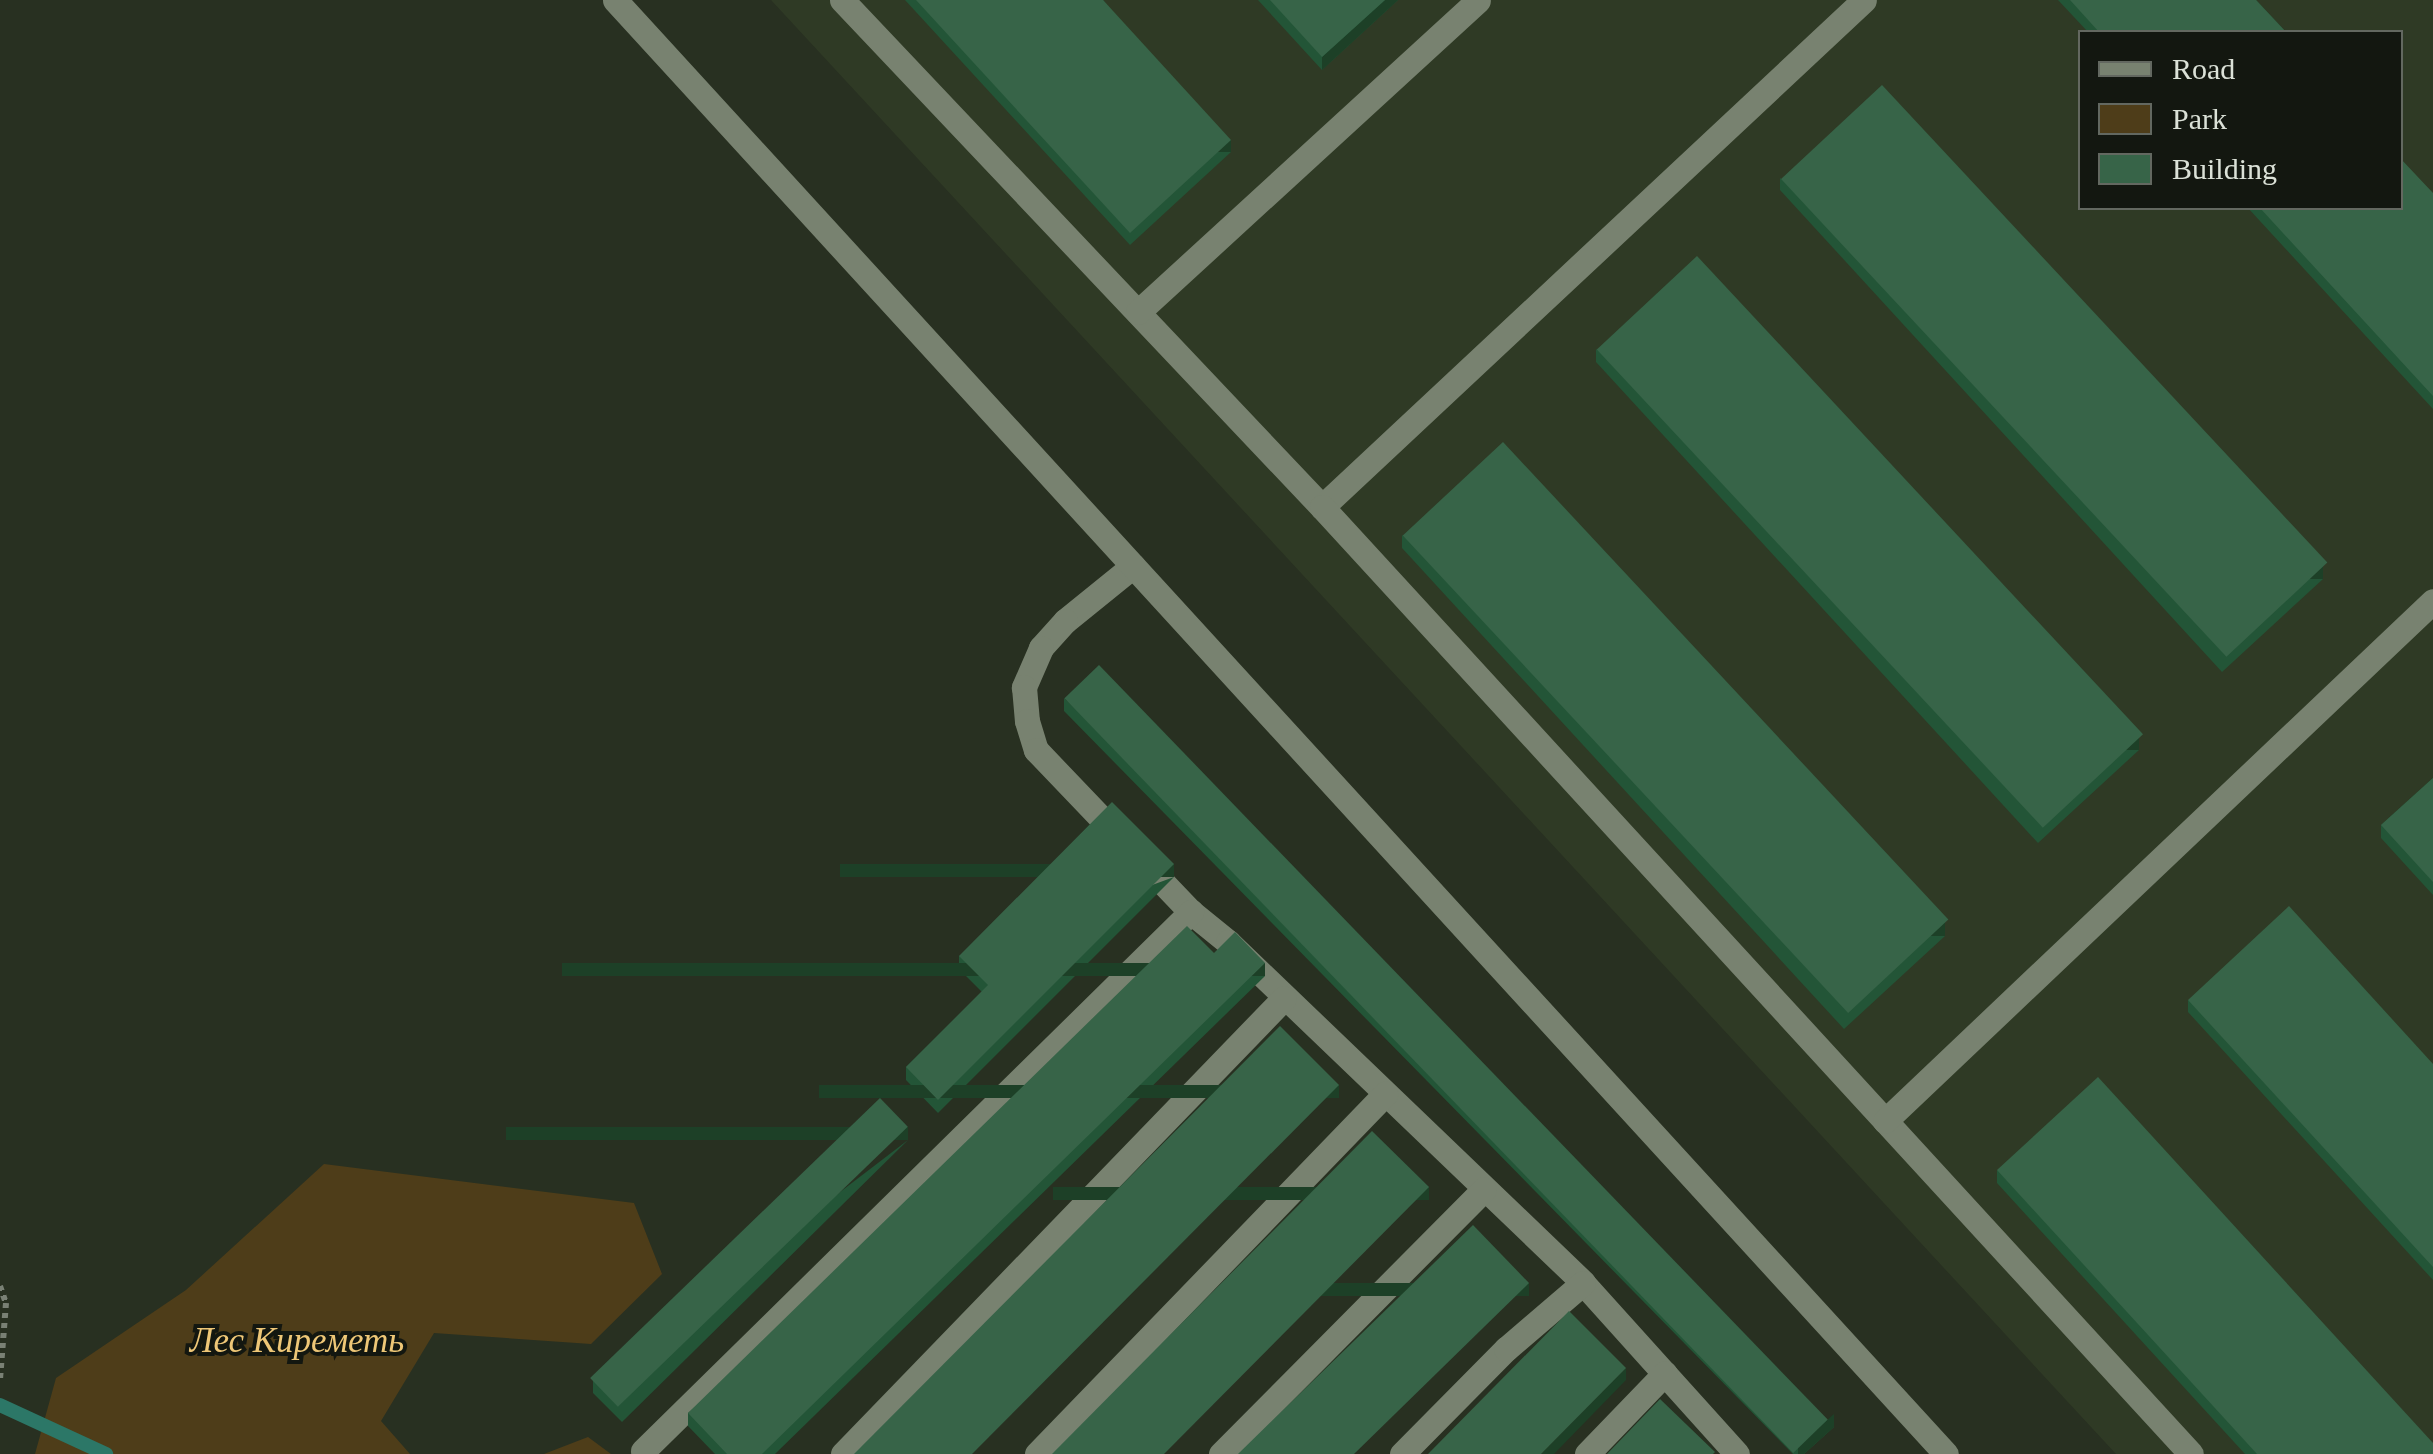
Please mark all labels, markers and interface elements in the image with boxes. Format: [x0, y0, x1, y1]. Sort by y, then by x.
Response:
legend [2078, 30, 2403, 210]
text: Road [2172, 52, 2235, 85]
text: Park [2172, 102, 2227, 135]
text: Building [2172, 152, 2277, 185]
park label: Лес Киреметь [190, 1320, 404, 1362]

